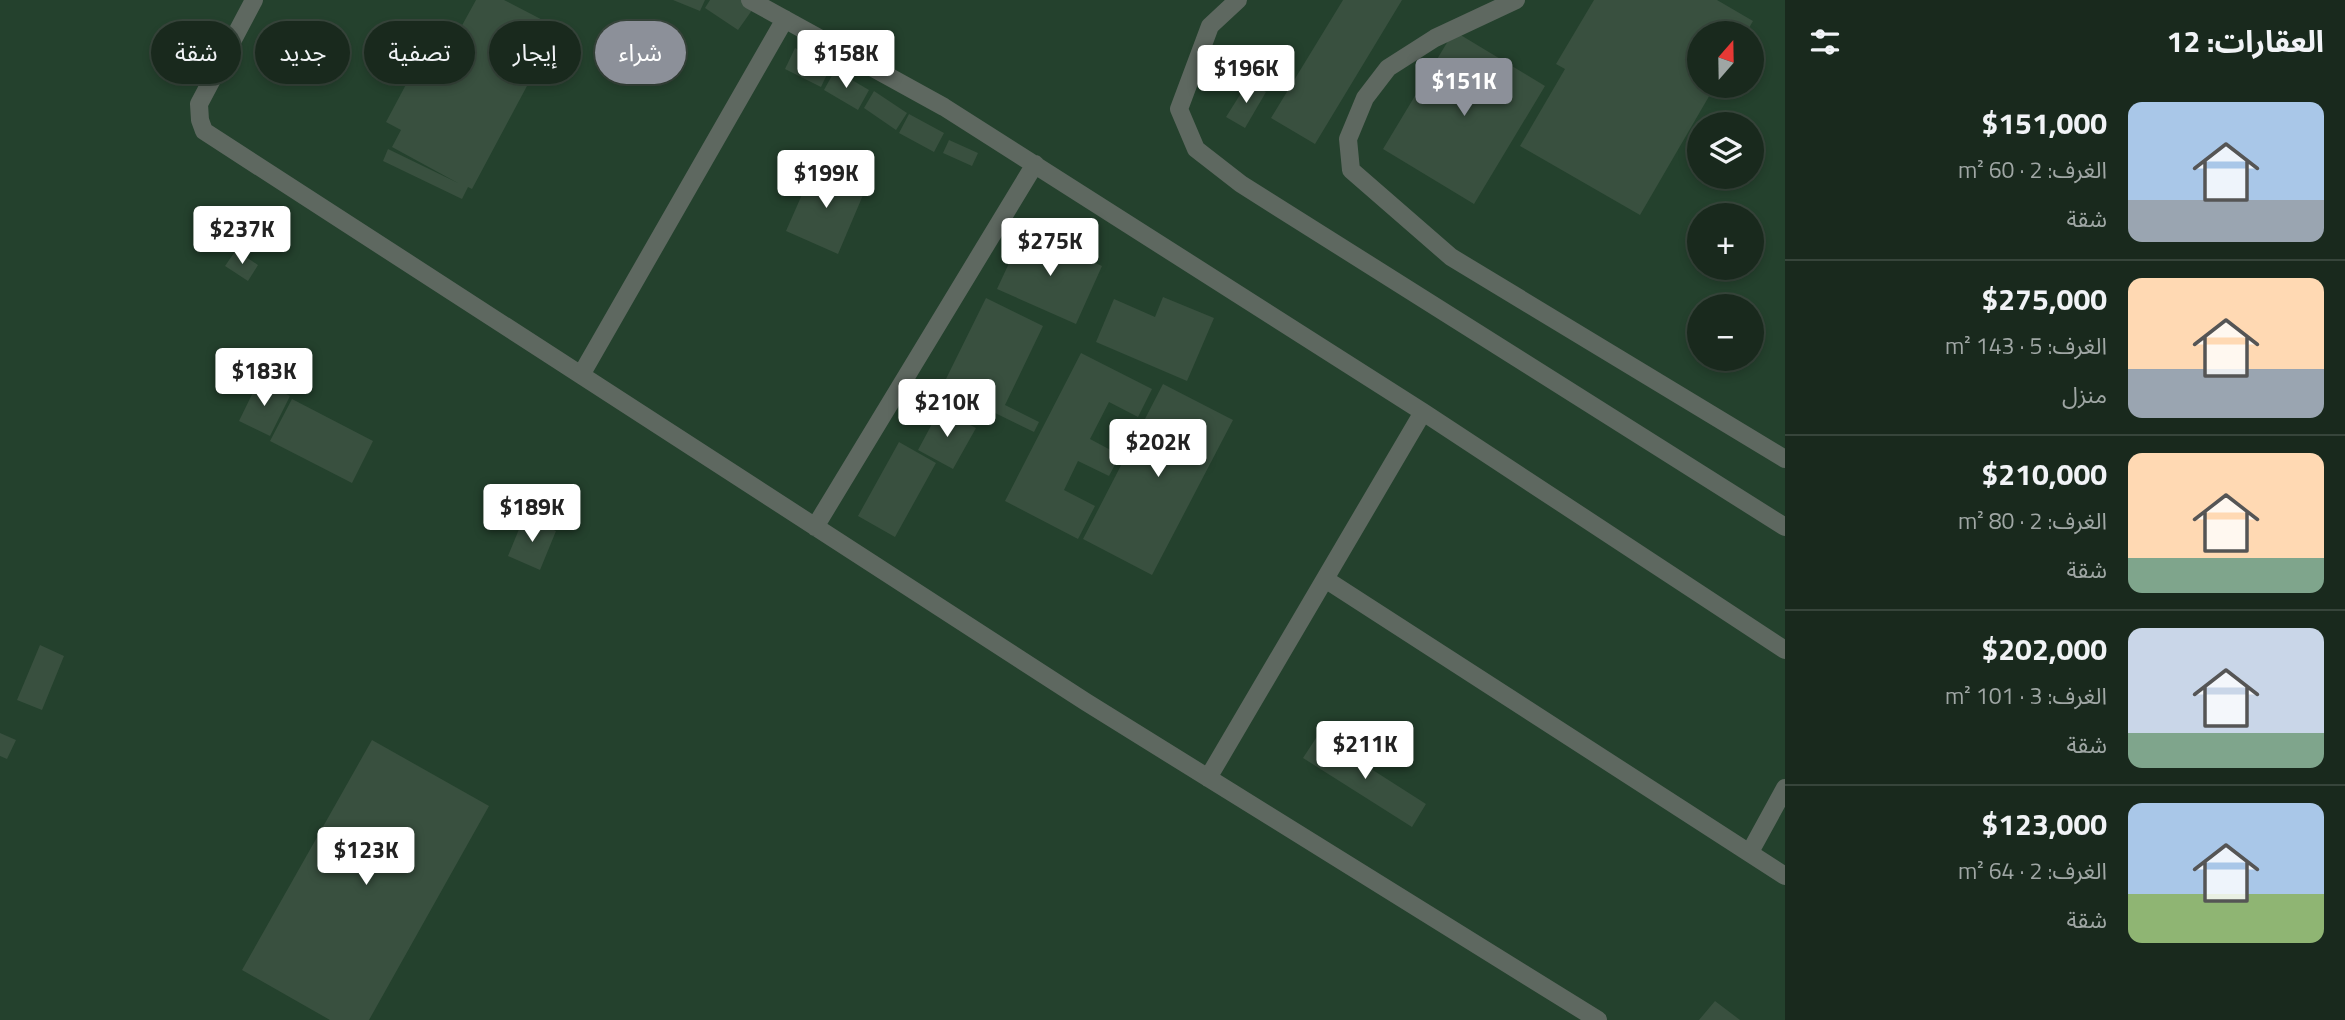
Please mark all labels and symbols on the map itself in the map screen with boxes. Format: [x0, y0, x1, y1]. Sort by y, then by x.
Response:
north arrow [1687, 21, 1764, 98]
pin: $158K [797, 31, 895, 90]
pin: $196K [1197, 46, 1295, 105]
pin: $151K [1415, 58, 1513, 118]
pin: $199K [777, 150, 875, 210]
pin: $237K [193, 206, 291, 266]
pin: $275K [1001, 218, 1099, 278]
pin: $183K [215, 348, 313, 408]
pin: $210K [898, 380, 996, 439]
pin: $202K [1109, 420, 1207, 479]
pin: $189K [483, 484, 581, 544]
pin: $211K [1316, 722, 1414, 781]
pin: $123K [317, 828, 415, 887]

